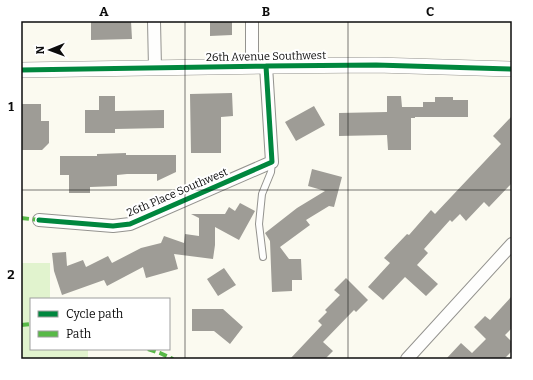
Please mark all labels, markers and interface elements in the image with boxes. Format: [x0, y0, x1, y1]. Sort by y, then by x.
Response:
text: A [99, 4, 109, 19]
text: B [262, 4, 270, 19]
text: C [426, 4, 434, 19]
north arrow [30, 30, 70, 70]
text: N [34, 45, 47, 55]
street label: 26th Avenue Southwest [206, 49, 326, 64]
text: 1 [8, 99, 14, 114]
street label: 26th Place Southwest [125, 165, 230, 220]
text: 2 [7, 267, 15, 282]
legend [30, 298, 170, 350]
text: Cycle path [66, 307, 124, 321]
text: Path [66, 327, 92, 341]

